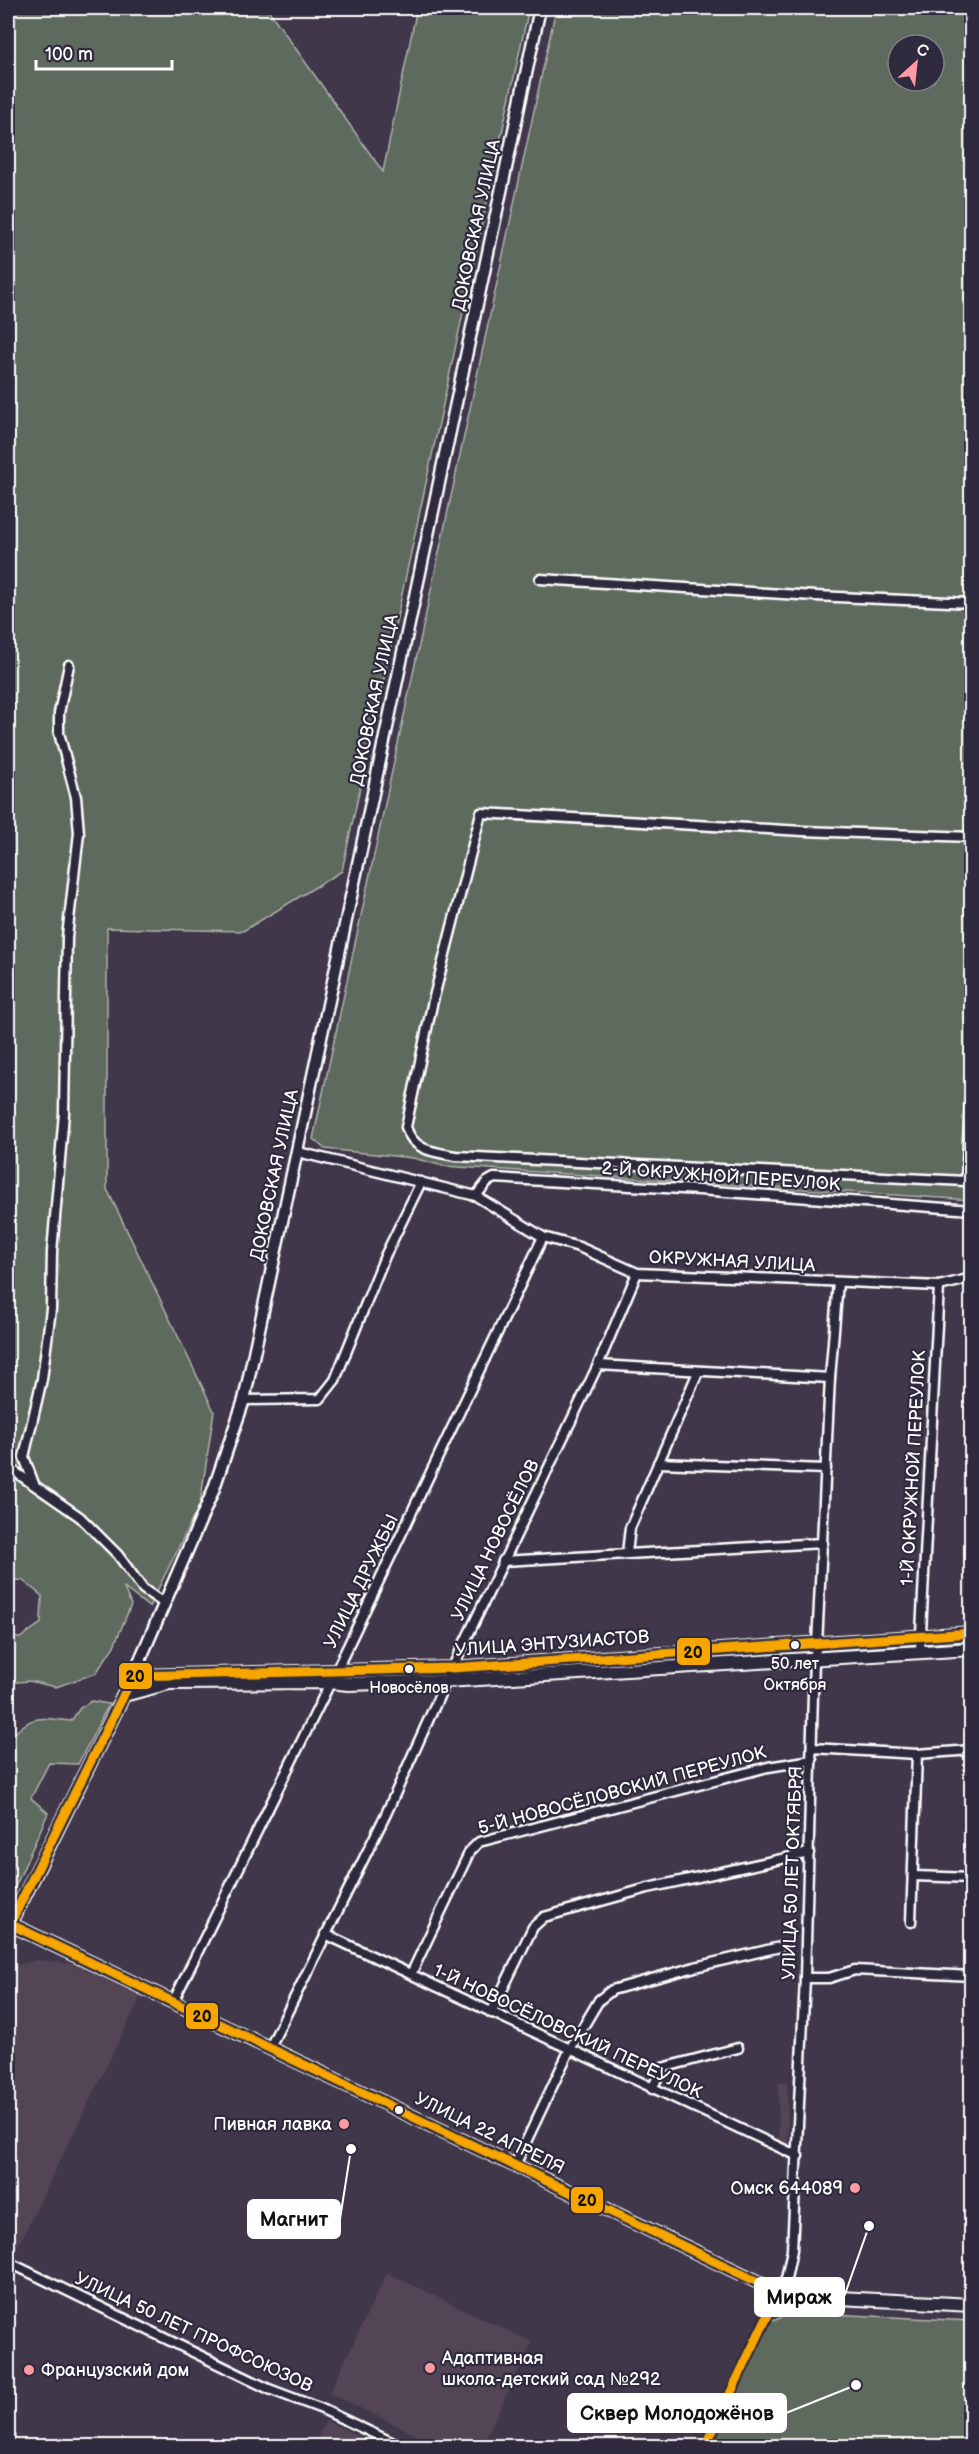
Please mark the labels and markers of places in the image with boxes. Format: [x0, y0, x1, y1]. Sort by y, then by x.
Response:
marker: 50 лет Октября [789, 1639, 801, 1651]
place label: 50 лет Октября [763, 1655, 827, 1695]
marker: Новосёлов [403, 1663, 415, 1675]
place label: Новосёлов [369, 1679, 449, 1698]
unlabelled marker [393, 2104, 405, 2116]
place label: Пивная лавка [213, 2114, 332, 2135]
marker: Пивная лавка [337, 2117, 351, 2131]
place label: Омск 644089 [730, 2178, 843, 2199]
marker: Омск 644089 [848, 2181, 862, 2195]
callout: Магнит [248, 2200, 340, 2238]
callout: Мираж [755, 2278, 844, 2316]
place label: Адаптивная школа-детский сад №292 [441, 2348, 661, 2390]
place label: Французский дом [41, 2360, 189, 2381]
marker: Адаптивная школа-детский сад №292 [423, 2361, 437, 2375]
marker: Французский дом [22, 2363, 36, 2377]
callout: Сквер Молодожёнов [568, 2394, 786, 2432]

